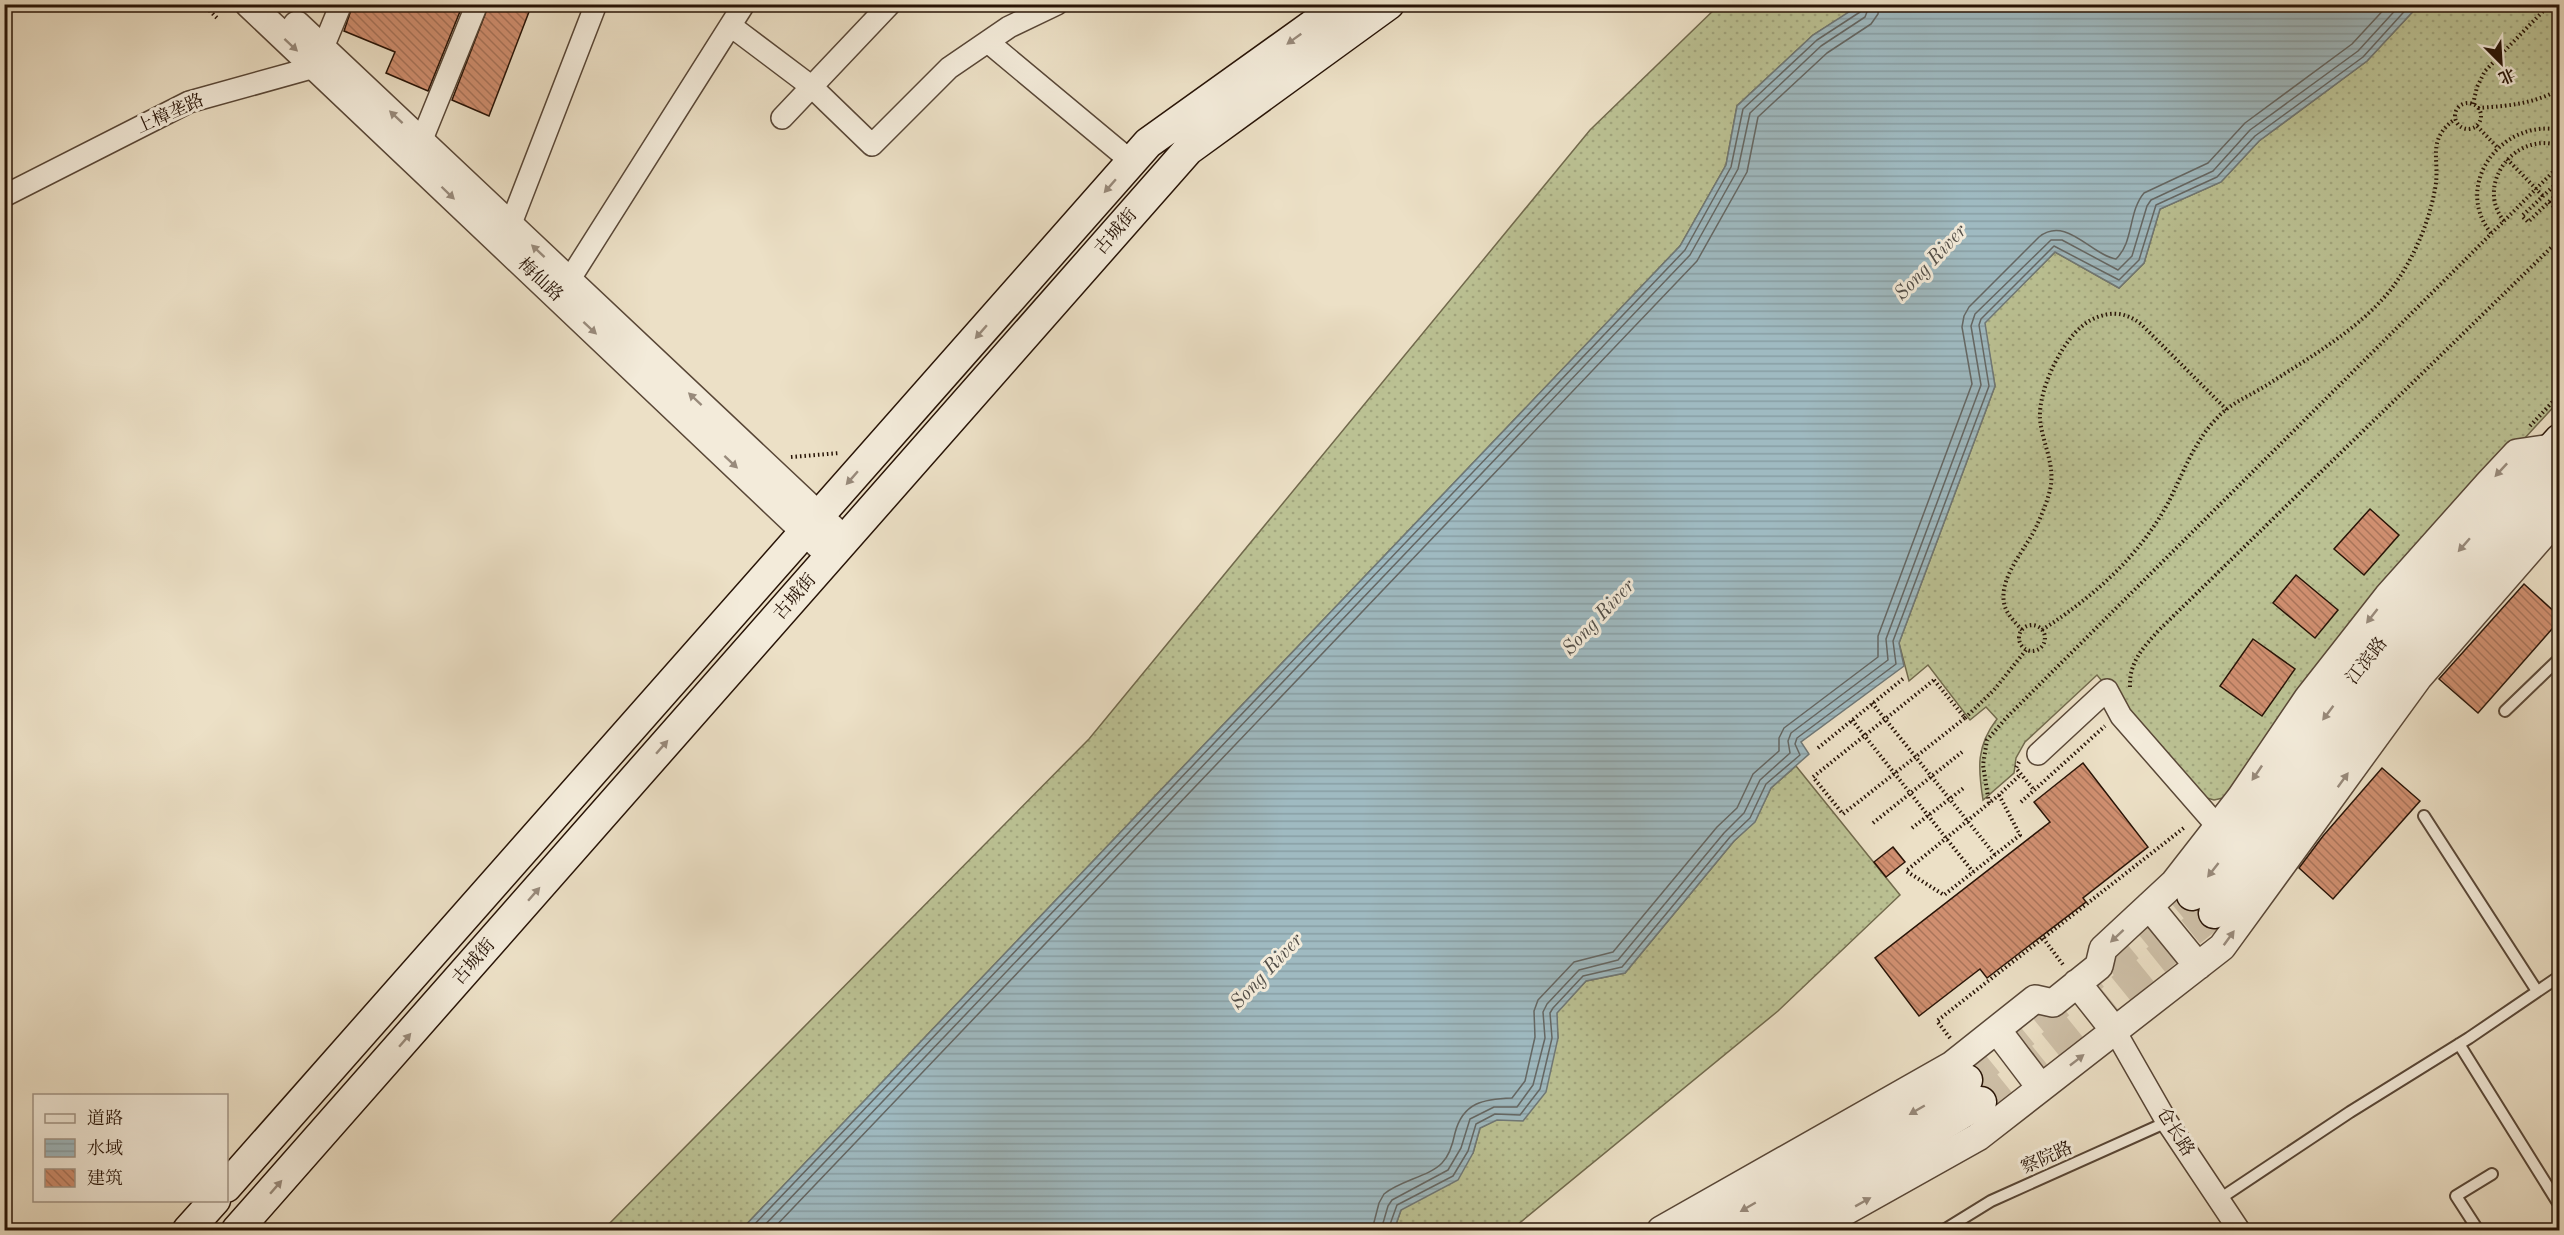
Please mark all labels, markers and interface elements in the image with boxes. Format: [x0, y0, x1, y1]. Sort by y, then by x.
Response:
one-way arrow [1287, 32, 1302, 44]
north arrow [2471, 33, 2531, 93]
one-way arrow [284, 38, 299, 52]
text: 北 [2496, 64, 2518, 87]
street label: 上樟垄路 [133, 89, 207, 137]
one-way arrow [389, 111, 403, 125]
one-way arrow [1104, 178, 1117, 193]
one-way arrow [441, 186, 455, 200]
street label: 古城街 [1090, 204, 1141, 258]
water label: Song River [1891, 221, 1971, 305]
one-way arrow [530, 244, 545, 258]
street label: 梅仙路 [514, 254, 567, 305]
one-way arrow [582, 320, 596, 334]
one-way arrow [975, 324, 988, 339]
one-way arrow [688, 393, 702, 407]
one-way arrow [724, 455, 739, 469]
one-way arrow [2494, 462, 2508, 477]
one-way arrow [846, 470, 859, 485]
one-way arrow [2458, 537, 2471, 552]
street label: 古城街 [769, 569, 820, 623]
water label: Song River [1559, 576, 1639, 660]
one-way arrow [2366, 608, 2379, 624]
street label: 江滨路 [2342, 633, 2391, 688]
one-way arrow [2322, 705, 2334, 720]
one-way arrow [655, 740, 668, 755]
one-way arrow [2252, 765, 2263, 781]
one-way arrow [2337, 773, 2349, 788]
one-way arrow [2208, 863, 2220, 878]
one-way arrow [527, 887, 540, 902]
one-way arrow [2110, 929, 2124, 943]
water label: Song River [1227, 930, 1307, 1014]
one-way arrow [2223, 930, 2235, 946]
street label: 古城街 [448, 934, 499, 988]
one-way arrow [398, 1033, 411, 1048]
one-way arrow [2069, 1053, 2085, 1066]
legend [33, 1094, 228, 1202]
street label: 仓长路 [2153, 1103, 2199, 1160]
one-way arrow [1909, 1104, 1925, 1115]
text: 道路 [87, 1108, 123, 1128]
street label: 察院路 [2018, 1137, 2075, 1177]
text: 水域 [87, 1138, 123, 1158]
text: 建筑 [87, 1168, 123, 1188]
one-way arrow [269, 1179, 283, 1194]
one-way arrow [1854, 1197, 1871, 1207]
one-way arrow [1739, 1202, 1756, 1212]

